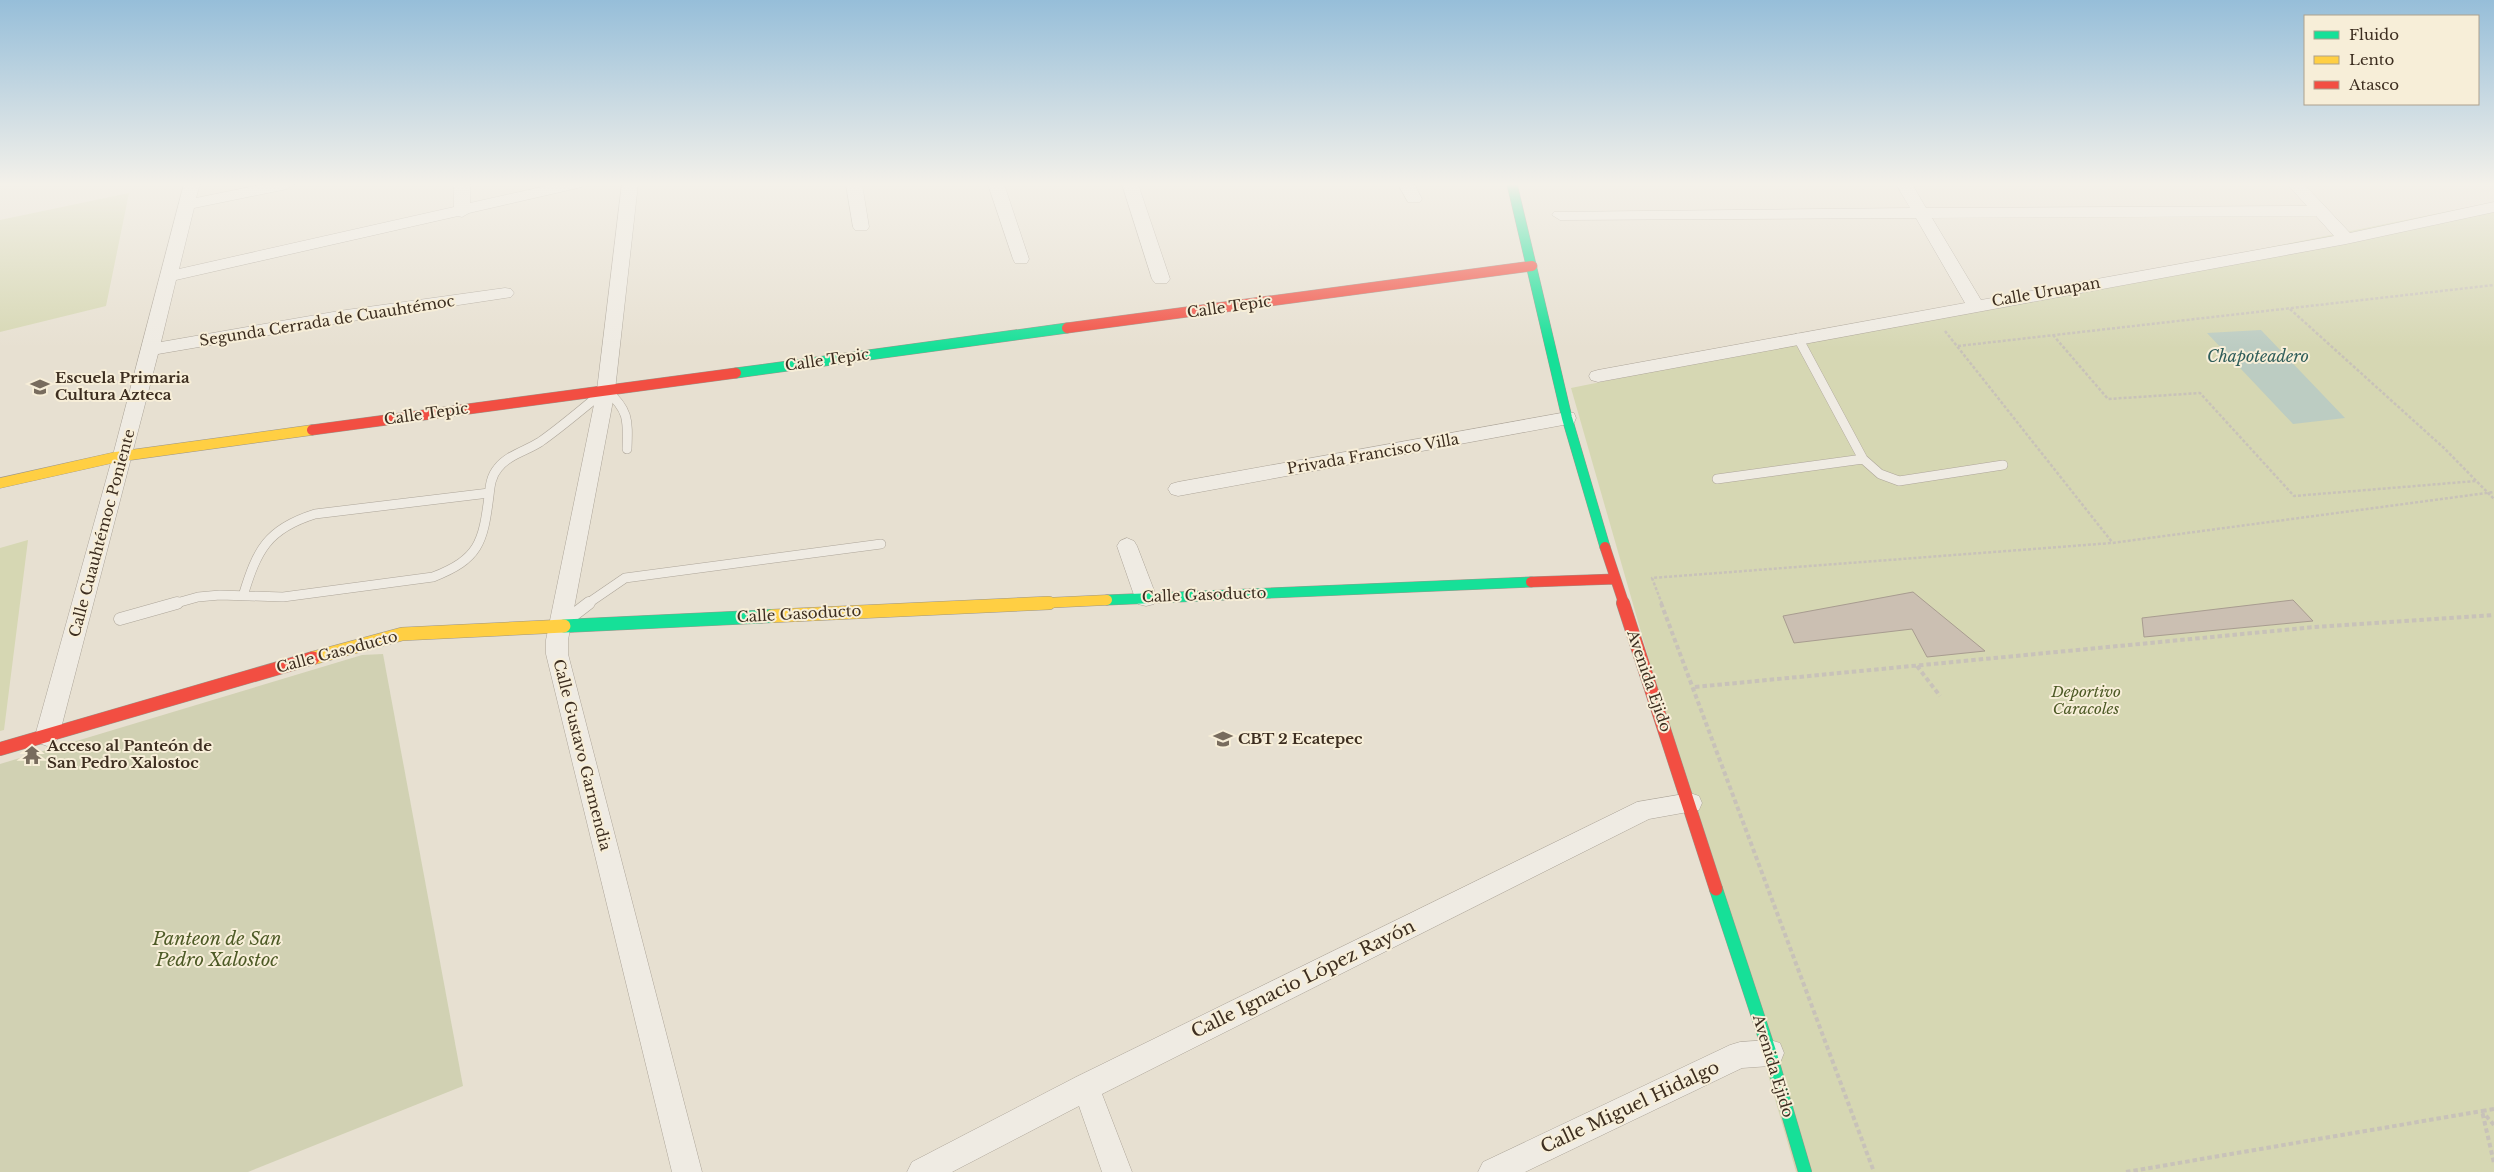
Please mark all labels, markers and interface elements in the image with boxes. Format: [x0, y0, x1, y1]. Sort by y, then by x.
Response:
legend [2304, 15, 2479, 105]
text: Fluido [2349, 25, 2399, 44]
text: Lento [2349, 50, 2395, 69]
text: Atasco [2348, 75, 2399, 94]
street label: Calle Uruapan [1990, 273, 2102, 310]
street label: Segunda Cerrada de Cuauhtémoc [198, 291, 456, 350]
street label: Calle Tepic [1186, 291, 1272, 322]
street label: Calle Tepic [784, 344, 870, 375]
water label: Chapoteadero [2207, 346, 2309, 366]
place label: Escuela Primaria Cultura Azteca [55, 368, 190, 404]
school or university icon: Escuela Primaria Cultura Azteca [29, 376, 51, 398]
street label: Calle Tepic [383, 398, 469, 429]
street label: Calle Cuauhtémoc Poniente [65, 427, 138, 639]
street label: Privada Francisco Villa [1285, 429, 1461, 478]
street label: Calle Gasoducto [1141, 583, 1267, 606]
street label: Calle Gasoducto [736, 601, 862, 626]
street label: Calle Gasoducto [274, 626, 400, 677]
street label: Avenida Ejido [1623, 626, 1676, 735]
street label: Calle Gustavo Garmendia [549, 657, 616, 853]
park label: Deportivo Caracoles [2050, 682, 2121, 718]
school or university icon: CBT 2 Ecatepec [1212, 728, 1234, 750]
place label: CBT 2 Ecatepec [1238, 729, 1363, 748]
place label: Acceso al Panteón de San Pedro Xalostoc [46, 736, 212, 772]
temple icon: Acceso al Panteón de San Pedro Xalostoc [21, 744, 43, 766]
street label: Calle Ignacio López Rayón [1188, 915, 1418, 1043]
park label: Panteon de San Pedro Xalostoc [151, 928, 282, 971]
street label: Avenida Ejido [1749, 1011, 1798, 1120]
street label: Calle Miguel Hidalgo [1537, 1056, 1723, 1158]

